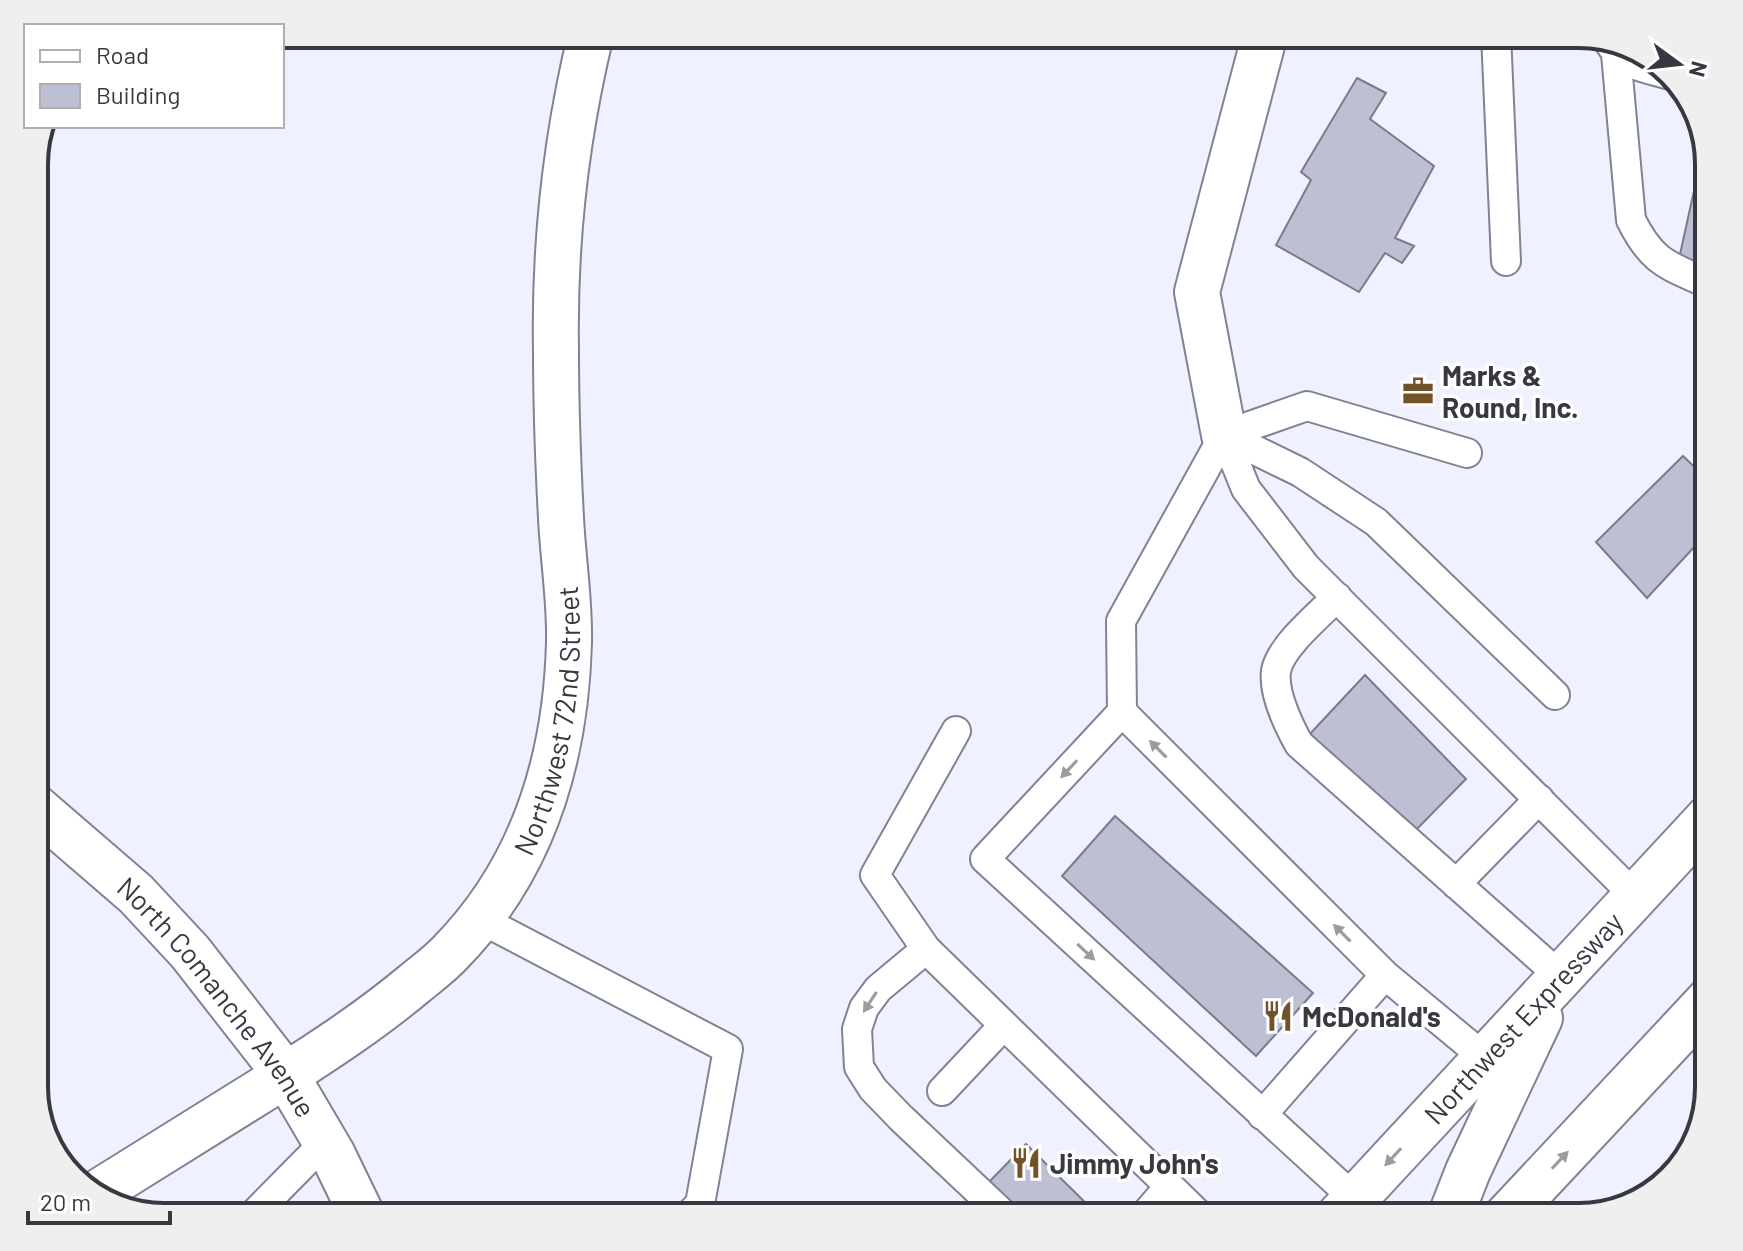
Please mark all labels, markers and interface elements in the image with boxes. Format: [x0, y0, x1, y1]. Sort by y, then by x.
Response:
legend [24, 24, 284, 128]
north arrow [1639, 24, 1719, 104]
text: Road [96, 40, 149, 69]
text: N [1685, 59, 1714, 80]
text: Building [96, 80, 180, 109]
place label: Marks & Round, Inc. [1442, 358, 1579, 424]
office icon: Marks & Round, Inc. [1401, 374, 1435, 408]
street label: Northwest 72nd Street [506, 585, 586, 860]
one-way arrow [1150, 740, 1168, 759]
one-way arrow [1060, 759, 1078, 778]
street label: North Comanche Avenue [111, 869, 324, 1123]
street label: Northwest Expressway [1416, 905, 1630, 1131]
one-way arrow [1333, 923, 1352, 942]
one-way arrow [1076, 943, 1095, 961]
one-way arrow [862, 991, 877, 1012]
restaurant icon: McDonald's [1261, 999, 1295, 1033]
place label: McDonald's [1302, 999, 1441, 1033]
restaurant icon: Jimmy John's [1009, 1146, 1043, 1180]
place label: Jimmy John's [1050, 1146, 1219, 1180]
one-way arrow [1385, 1148, 1403, 1167]
one-way arrow [1550, 1151, 1568, 1170]
scale bar [28, 1175, 170, 1225]
text: 20 m [40, 1187, 91, 1216]

